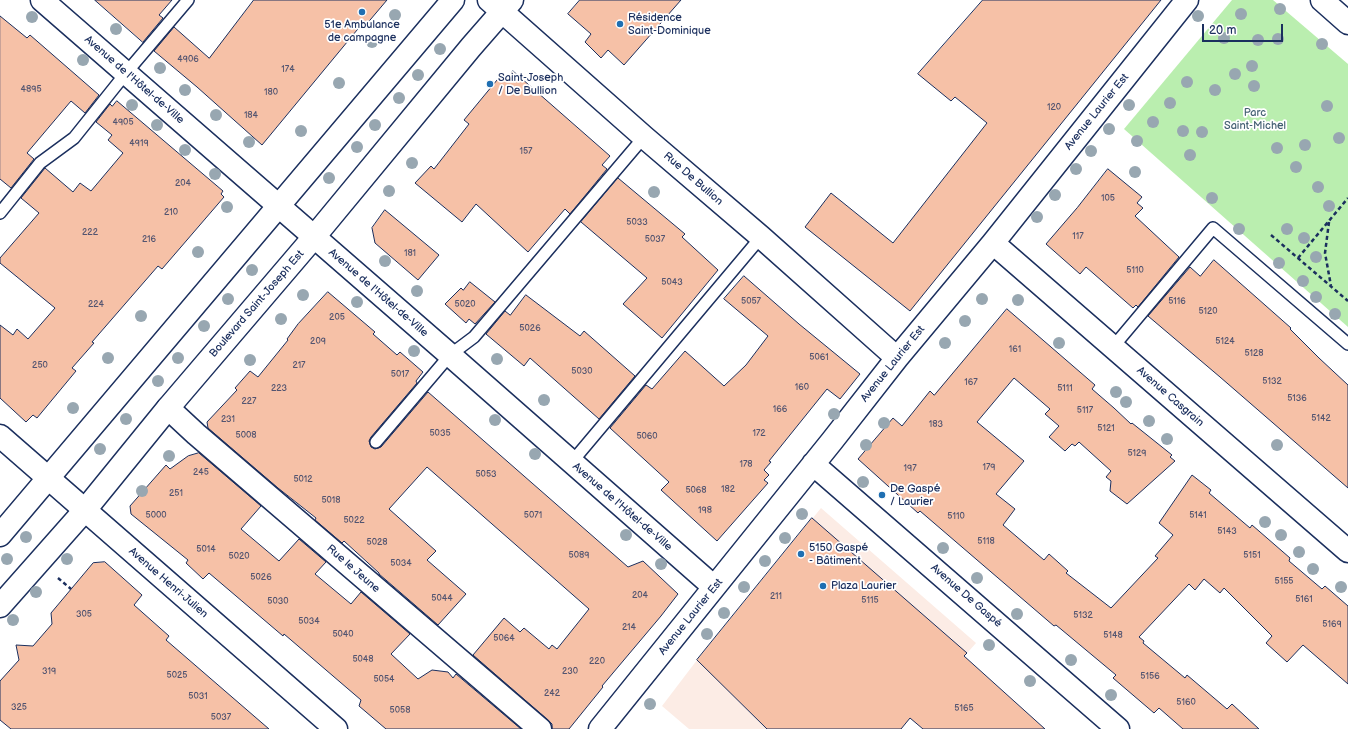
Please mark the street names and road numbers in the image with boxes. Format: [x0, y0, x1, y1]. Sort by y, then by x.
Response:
street label: Avenue de l'Hôtel-de-Ville [81, 33, 187, 127]
street label: Avenue Laurier Est [1062, 71, 1132, 153]
street label: Rue De Bullion [661, 150, 725, 208]
street label: Avenue de l'Hôtel-de-Ville [325, 246, 431, 340]
street label: Boulevard Saint-Joseph Est [207, 248, 307, 360]
street label: Avenue Laurier Est [858, 323, 928, 405]
street label: Avenue Casgrain [1134, 364, 1206, 430]
street label: Avenue de l'Hôtel-de-Ville [569, 460, 675, 554]
street label: Rue le Jeune [324, 542, 382, 596]
street label: Avenue Henri-Julien [126, 545, 210, 621]
street label: Avenue De Gaspé [928, 561, 1004, 631]
street label: Avenue Laurier Est [656, 576, 726, 658]

